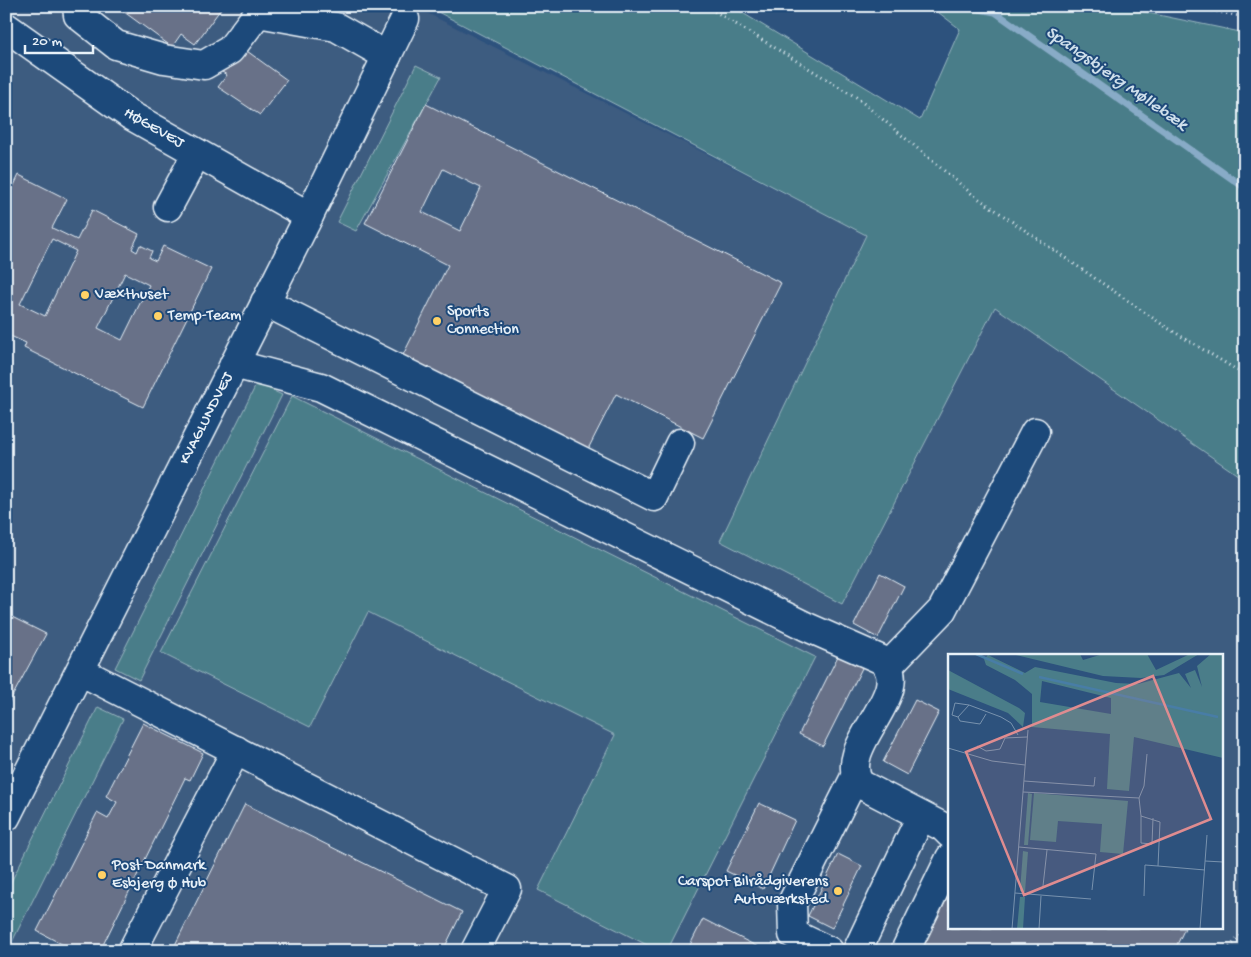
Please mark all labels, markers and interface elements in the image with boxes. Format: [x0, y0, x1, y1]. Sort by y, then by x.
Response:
scale bar [25, 22, 92, 54]
water label: Spangsbjerg Møllebæk [1041, 22, 1192, 137]
text: 20 m [32, 33, 62, 51]
street label: HØGEVEJ [119, 104, 188, 154]
place label: Væxthuset [94, 286, 169, 305]
marker: Væxthuset [79, 289, 91, 301]
place label: Sports Connection [447, 303, 519, 340]
place label: Temp-Team [167, 307, 242, 326]
marker: Temp-Team [152, 310, 164, 322]
marker: Sports Connection [431, 315, 443, 327]
street label: KVAGLUNDVEJ [176, 368, 239, 468]
inset map [948, 654, 1224, 930]
place label: Post Danmark Esbjerg Ø Hub [111, 857, 207, 894]
marker: Post Danmark Esbjerg Ø Hub [96, 869, 108, 881]
place label: Carspot Bilrådgiverens Autoværksted [678, 873, 830, 910]
marker: Carspot Bilrådgiverens Autoværksted [832, 885, 844, 897]

